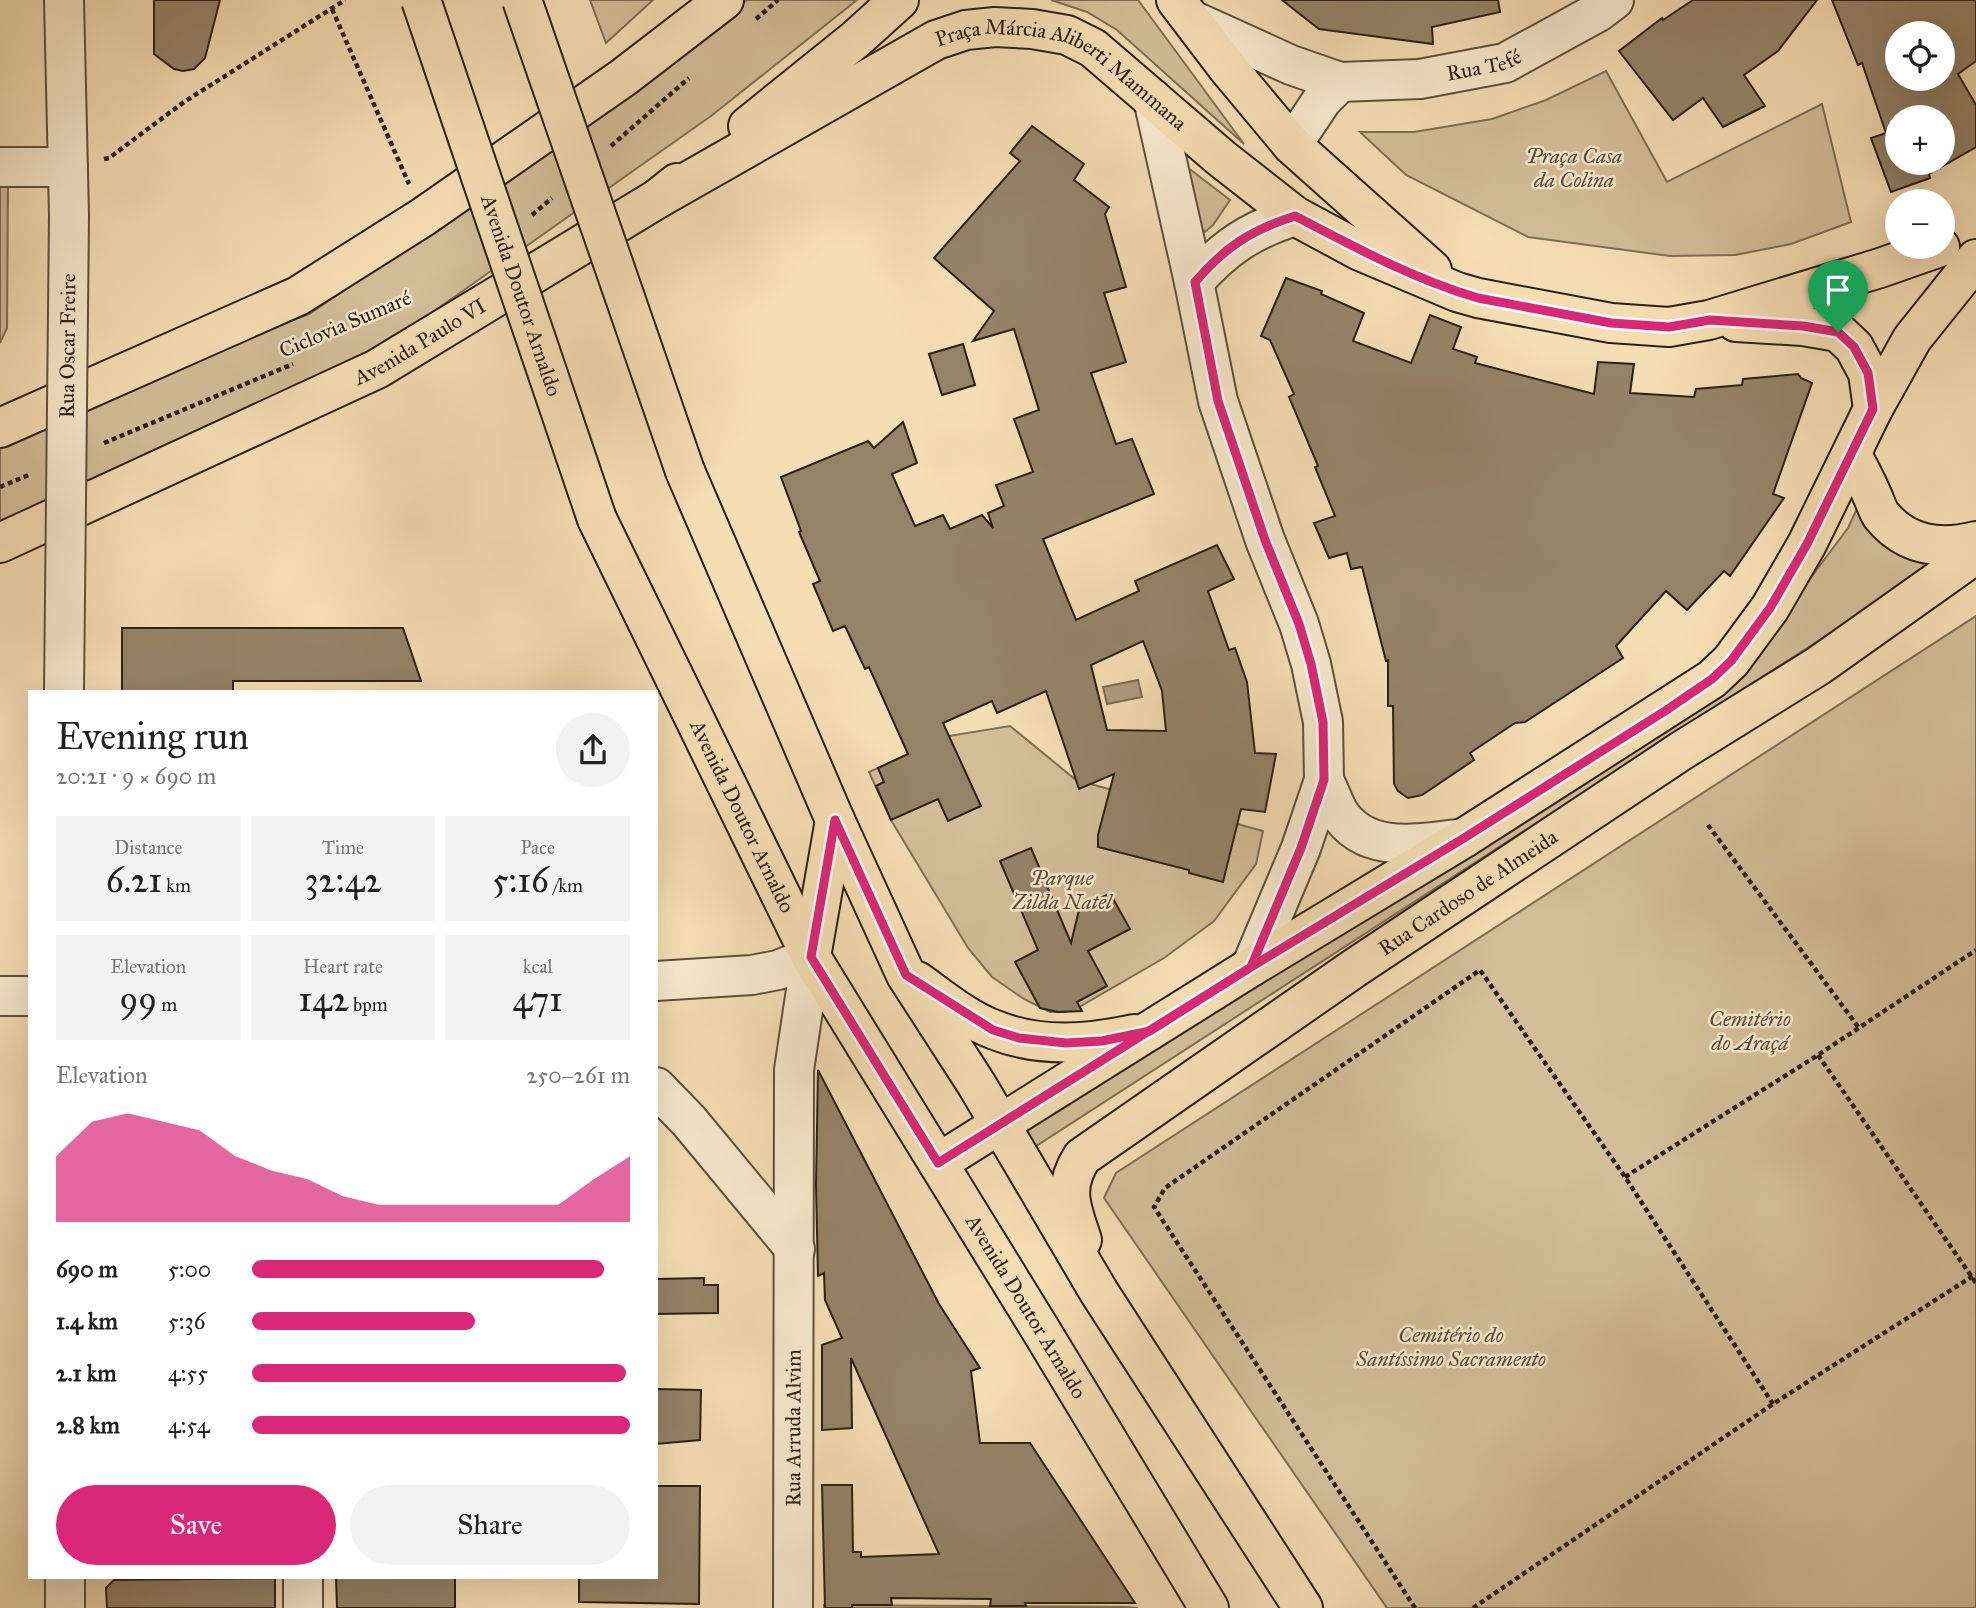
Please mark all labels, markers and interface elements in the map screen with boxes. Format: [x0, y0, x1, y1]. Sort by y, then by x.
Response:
street label: Praça Márcia Aliberti Mammana [932, 13, 1192, 136]
map controls [1885, 21, 1955, 259]
button: locate [1885, 21, 1955, 91]
street label: Rua Tefé [1444, 43, 1526, 87]
button: + [1885, 105, 1955, 175]
park label: Praça Casa da Colina [1526, 143, 1622, 193]
button: − [1885, 189, 1955, 259]
street label: Avenida Doutor Arnaldo [475, 190, 567, 400]
pin [1808, 260, 1868, 332]
icon: arrive [1819, 271, 1857, 309]
street label: Rua Oscar Freire [54, 273, 81, 419]
street label: Ciclovia Sumaré [275, 284, 415, 363]
street label: Avenida Paulo VI [349, 293, 491, 391]
text: Evening run [56, 713, 249, 759]
button: share [556, 713, 630, 787]
street label: Avenida Doutor Arnaldo [684, 715, 800, 917]
text: 20:21 · 9 × 690 m [56, 762, 216, 790]
street label: Rua Cardoso de Almeida [1374, 824, 1563, 961]
text: Distance [114, 836, 182, 859]
text: Time [322, 836, 364, 859]
text: Pace [520, 836, 555, 859]
text: 6.21 [106, 859, 162, 902]
text: 32:42 [305, 859, 381, 902]
text: 5:16 [492, 859, 549, 902]
park label: Parque Zilda Natel [1011, 865, 1114, 915]
text: km [162, 874, 191, 897]
text: /km [549, 874, 583, 897]
text: Elevation [111, 955, 186, 978]
text: Heart rate [303, 955, 383, 978]
text: kcal [523, 955, 553, 978]
text: 99 [119, 978, 157, 1021]
text: 142 [298, 978, 349, 1021]
text: 471 [512, 978, 563, 1021]
text: m [157, 993, 177, 1016]
text: bpm [349, 993, 388, 1016]
park label: Cemitério do Araçá [1709, 1006, 1792, 1056]
text: Elevation [56, 1061, 147, 1089]
text: 250–261 m [526, 1061, 630, 1089]
street label: Avenida Doutor Arnaldo [959, 1209, 1092, 1404]
text: 690 m [56, 1255, 118, 1283]
text: 5:00 [168, 1255, 211, 1283]
text: 1.4 km [56, 1307, 118, 1335]
text: 5:36 [168, 1307, 205, 1335]
park label: Cemitério do Santíssimo Sacramento [1355, 1322, 1546, 1372]
street label: Rua Arruda Alvim [780, 1349, 806, 1507]
text: 2.1 km [56, 1359, 117, 1387]
text: 4:55 [168, 1359, 208, 1387]
text: 2.8 km [56, 1411, 120, 1439]
text: 4:54 [168, 1411, 210, 1439]
button: Save [56, 1485, 336, 1565]
button: Share [350, 1485, 630, 1565]

